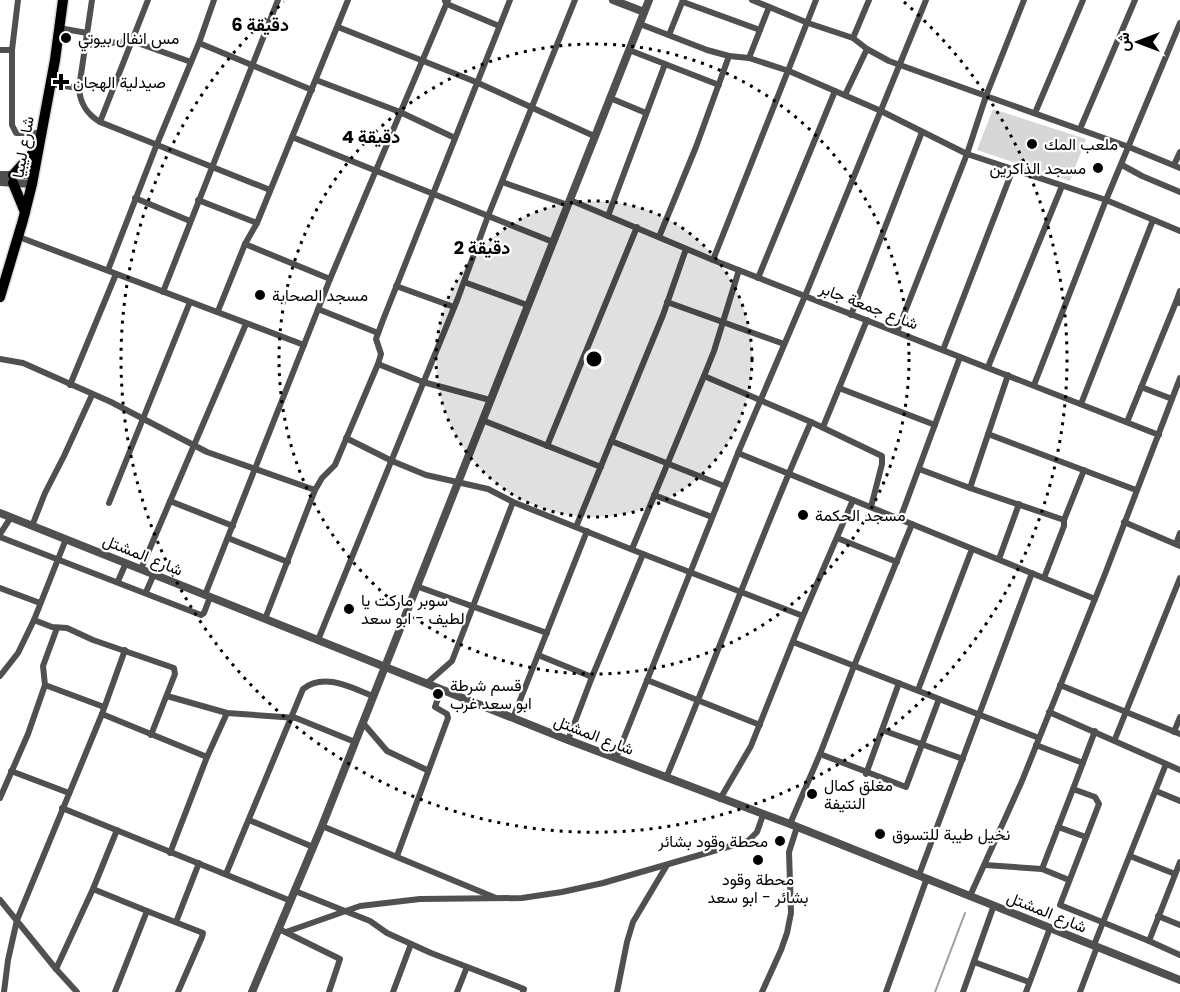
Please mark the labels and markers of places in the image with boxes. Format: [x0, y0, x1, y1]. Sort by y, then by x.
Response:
place label: مس انفال بيوتي [78, 27, 179, 52]
marker: مس انفال بيوتي [59, 31, 73, 45]
place label: صيدلية الهجان [73, 71, 166, 94]
marker: صيدلية الهجان [54, 75, 68, 89]
place label: ملعب المك [1044, 133, 1118, 156]
marker: ملعب المك [1025, 137, 1039, 151]
place label: مسجد الذاكرين [989, 157, 1086, 180]
marker: مسجد الذاكرين [1091, 161, 1105, 175]
place label: مسجد الصحابة [272, 284, 368, 307]
marker: مسجد الصحابة [253, 288, 267, 302]
centre of rings [584, 349, 604, 369]
place label: مسجد الحكمة [815, 504, 906, 527]
marker: مسجد الحكمة [796, 508, 810, 522]
place label: سوبر ماركت يا لطيف - ابو سعد [361, 589, 465, 630]
marker: سوبر ماركت يا لطيف - ابو سعد [342, 602, 356, 616]
place label: قسم شرطة ابو سعد غرب [450, 674, 532, 715]
marker: قسم شرطة ابو سعد غرب [431, 687, 445, 701]
place label: مغلق كمال النتيفة [824, 774, 893, 815]
marker: مغلق كمال النتيفة [805, 787, 819, 801]
place label: نخيل طيبة للتسوق [892, 823, 1010, 846]
marker: نخيل طيبة للتسوق [873, 827, 887, 841]
place label: محطة وقود بشائر [657, 830, 768, 853]
marker: محطة وقود بشائر [773, 834, 787, 848]
marker: محطة وقود بشائر - ابو سعد [751, 853, 765, 867]
place label: محطة وقود بشائر - ابو سعد [708, 868, 808, 909]

